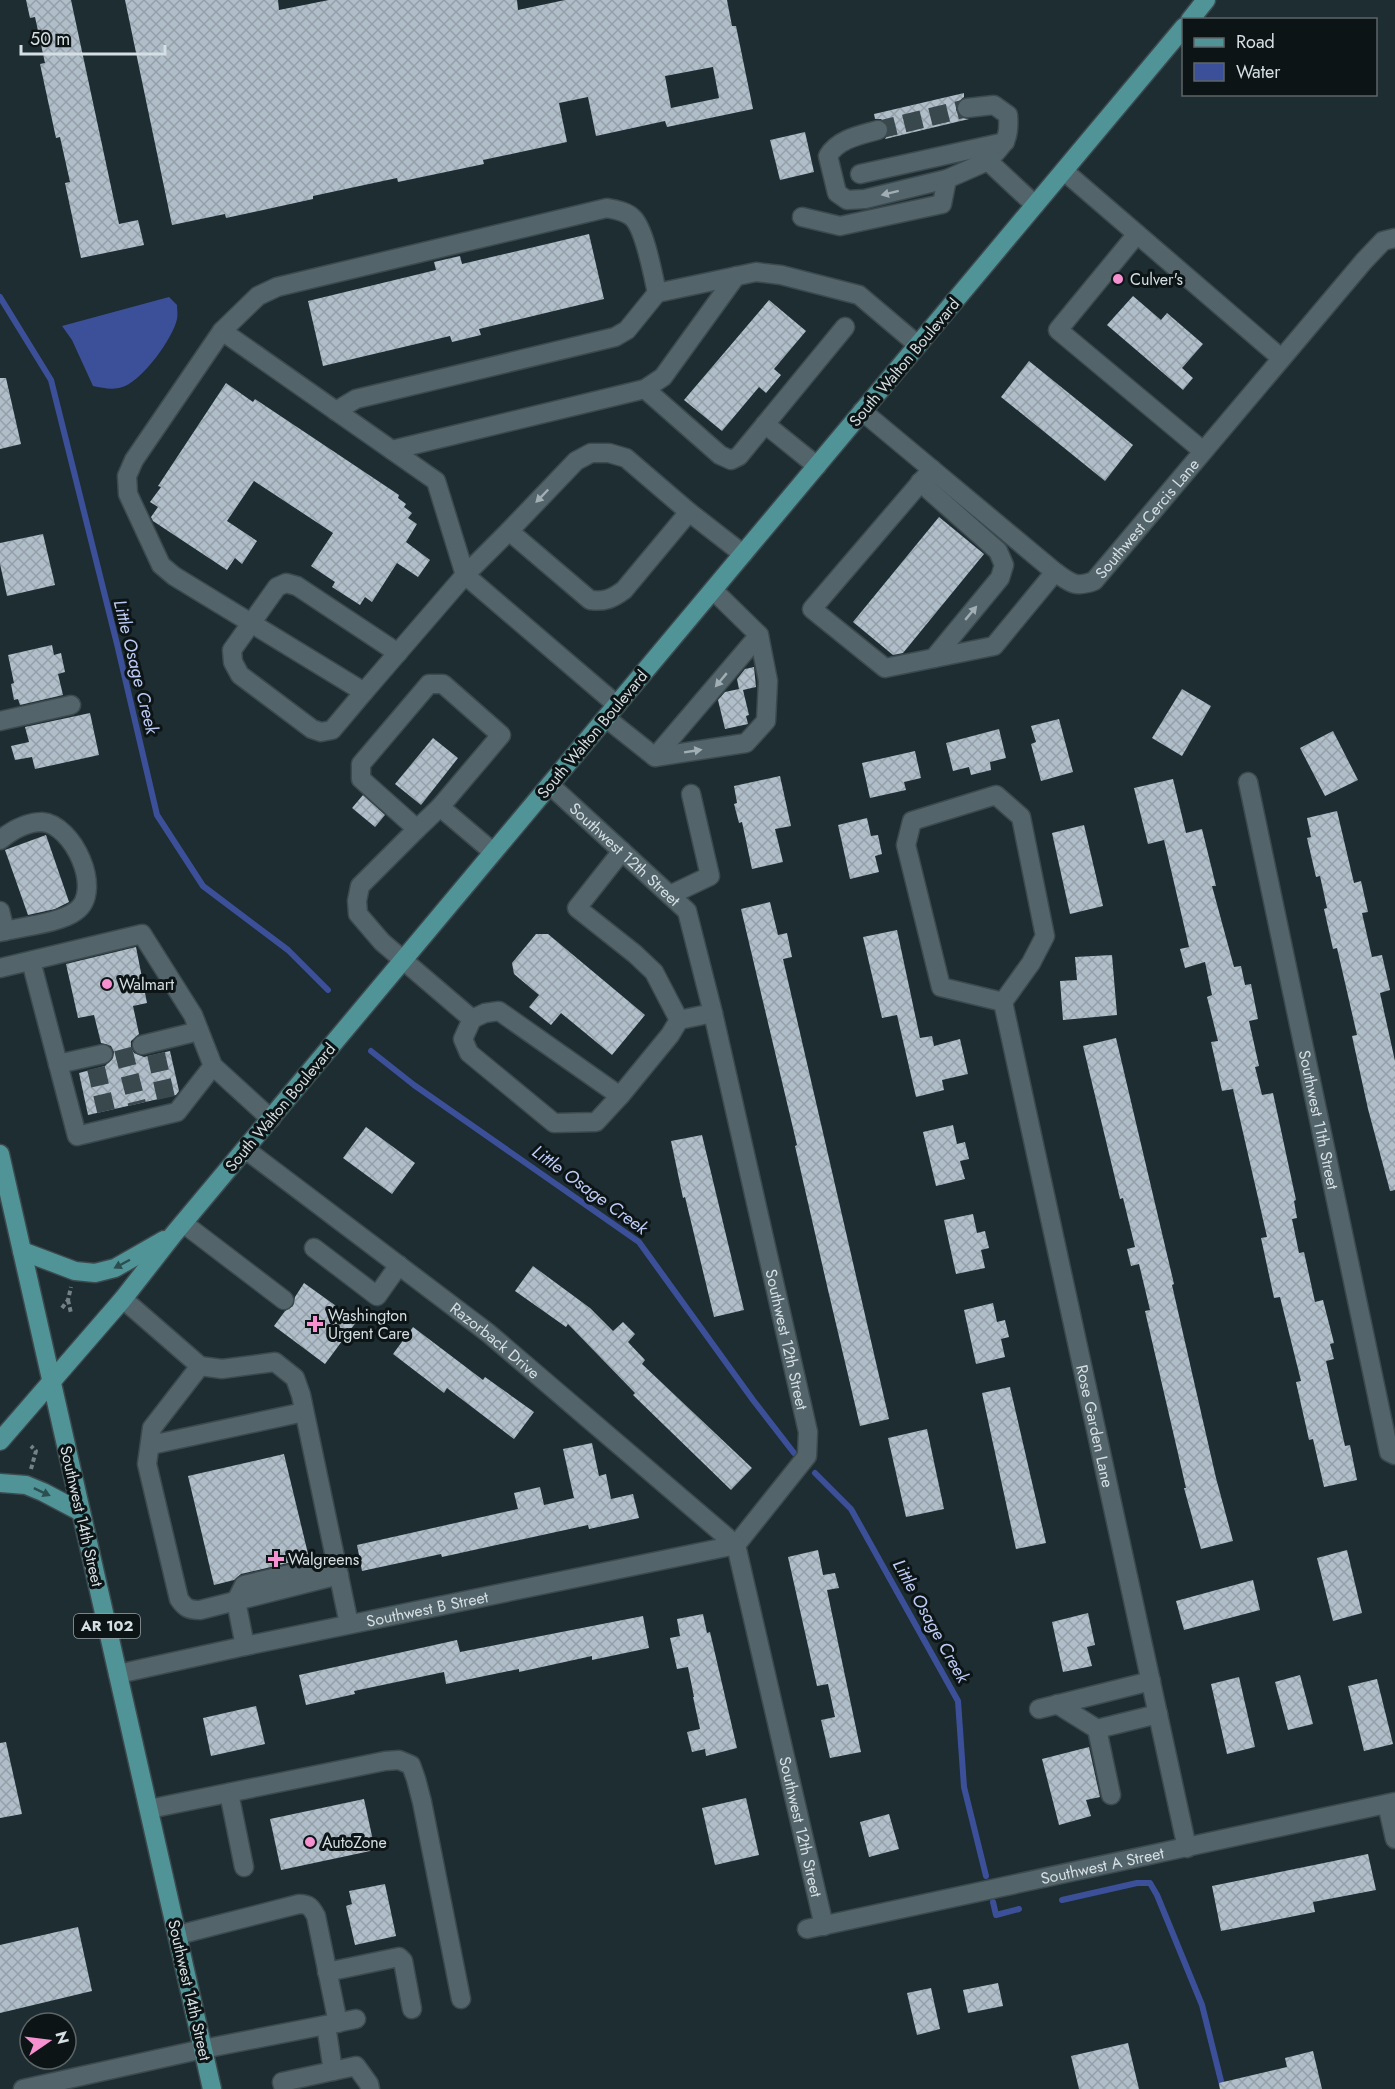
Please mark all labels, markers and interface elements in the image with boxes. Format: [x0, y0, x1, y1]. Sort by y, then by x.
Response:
scale bar [21, 18, 165, 56]
legend [1182, 18, 1377, 96]
text: 50 m [30, 26, 70, 52]
text: Road [1236, 29, 1275, 55]
text: Water [1236, 59, 1281, 85]
one-way arrow [881, 189, 899, 199]
place label: Culver's [1130, 268, 1183, 291]
marker: Culver's [1111, 272, 1125, 286]
street label: South Walton Boulevard [844, 293, 965, 432]
street label: Southwest Cercis Lane [1090, 454, 1205, 584]
one-way arrow [535, 488, 549, 503]
water label: Little Osage Creek [107, 597, 166, 738]
one-way arrow [964, 606, 977, 621]
street label: South Walton Boulevard [532, 665, 653, 804]
one-way arrow [714, 672, 727, 688]
one-way arrow [683, 746, 702, 755]
street label: Southwest 12th Street [564, 797, 686, 912]
place label: Walmart [119, 973, 174, 996]
marker: Walmart [100, 977, 114, 991]
street label: South Walton Boulevard [220, 1038, 341, 1177]
street label: Southwest 11th Street [1293, 1048, 1344, 1192]
water label: Little Osage Creek [527, 1139, 654, 1242]
one-way arrow [113, 1258, 131, 1268]
street label: Southwest 12th Street [759, 1267, 814, 1412]
street label: Razorback Drive [445, 1297, 545, 1384]
place label: Washington Urgent Care [328, 1304, 410, 1345]
marker: Washington Urgent Care [306, 1315, 324, 1333]
street label: Rose Garden Lane [1070, 1363, 1119, 1490]
street label: Southwest 14th Street [54, 1443, 109, 1589]
one-way arrow [34, 1487, 52, 1497]
place label: Walgreens [288, 1548, 359, 1571]
marker: Walgreens [269, 1552, 283, 1566]
water label: Little Osage Creek [886, 1554, 976, 1689]
street label: Southwest B Street [364, 1585, 490, 1633]
road number: AR 102 [74, 1614, 140, 1638]
street label: Southwest 12th Street [773, 1754, 828, 1900]
place label: AutoZone [322, 1831, 387, 1854]
marker: AutoZone [303, 1835, 317, 1849]
street label: Southwest A Street [1038, 1841, 1166, 1890]
street label: Southwest 14th Street [162, 1917, 217, 2063]
north arrow [18, 2011, 78, 2071]
text: N [49, 2029, 75, 2046]

